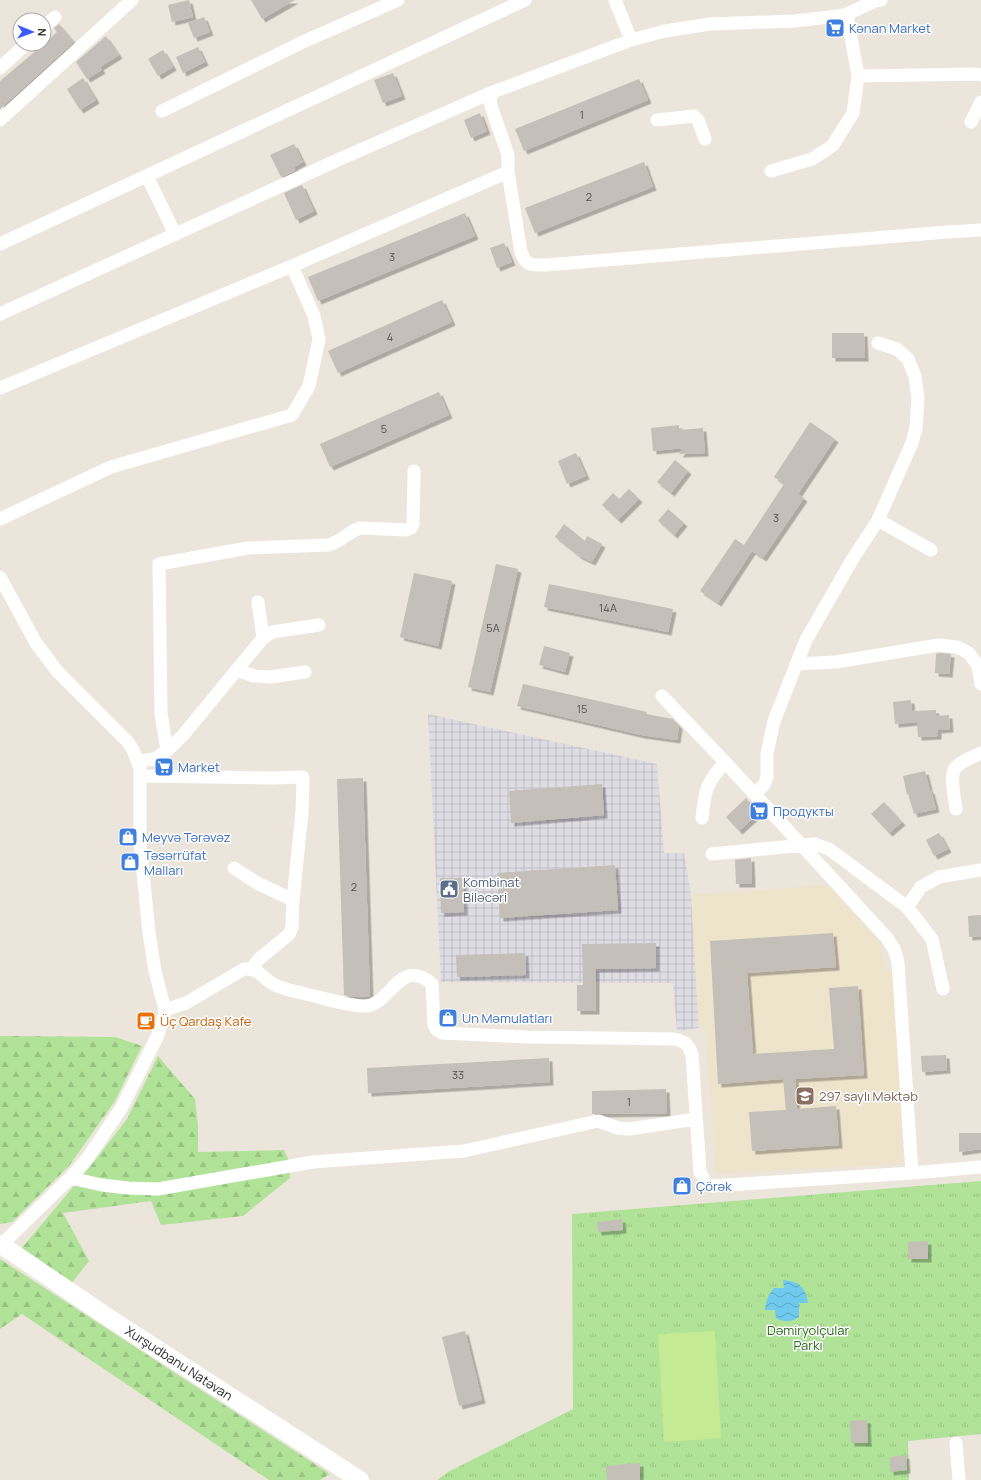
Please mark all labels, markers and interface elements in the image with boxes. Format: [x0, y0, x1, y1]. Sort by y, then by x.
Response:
north arrow [12, 12, 52, 52]
supermarket icon: Kənan Market [824, 17, 846, 39]
place label: Kənan Market [849, 19, 931, 37]
text: N [35, 28, 50, 36]
house number: 1 [580, 107, 584, 122]
house number: 2 [586, 189, 592, 204]
house number: 3 [389, 249, 395, 264]
house number: 4 [387, 329, 393, 344]
house number: 5 [381, 421, 387, 436]
house number: 3 [773, 510, 779, 525]
house number: 14A [599, 600, 617, 615]
house number: 5A [486, 620, 500, 635]
house number: 15 [577, 701, 587, 716]
supermarket icon: Market [153, 756, 175, 778]
place label: Market [178, 758, 220, 776]
supermarket icon: Продукты [748, 800, 770, 822]
place label: Продукты [773, 802, 834, 820]
shop icon: Meyvə Tərəvəz [117, 826, 139, 848]
place label: Meyvə Tərəvəz [142, 828, 231, 846]
place label: Təsərrüfat Malları [144, 846, 207, 879]
shop icon: Təsərrüfat Malları [119, 851, 141, 873]
place label: Kombinat Biləcəri [463, 873, 520, 906]
public building icon: Kombinat Biləcəri [438, 878, 460, 900]
house number: 2 [351, 879, 357, 894]
shop icon: Un Məmulatları [437, 1007, 459, 1029]
place label: Un Məmulatları [462, 1009, 552, 1027]
cafe icon: Üç Qardaş Kafe [135, 1010, 157, 1032]
place label: Üç Qardaş Kafe [160, 1012, 252, 1030]
house number: 33 [452, 1067, 464, 1082]
school or university icon: 297 saylı Məktəb [794, 1085, 816, 1107]
place label: 297 saylı Məktəb [819, 1087, 918, 1105]
house number: 1 [627, 1094, 631, 1109]
shop icon: Çörək [671, 1175, 693, 1197]
place label: Çörək [696, 1177, 732, 1195]
street label: Xurşudbanu Natəvan [122, 1321, 236, 1405]
park label: Dəmiryolçular Parkı [767, 1321, 849, 1354]

